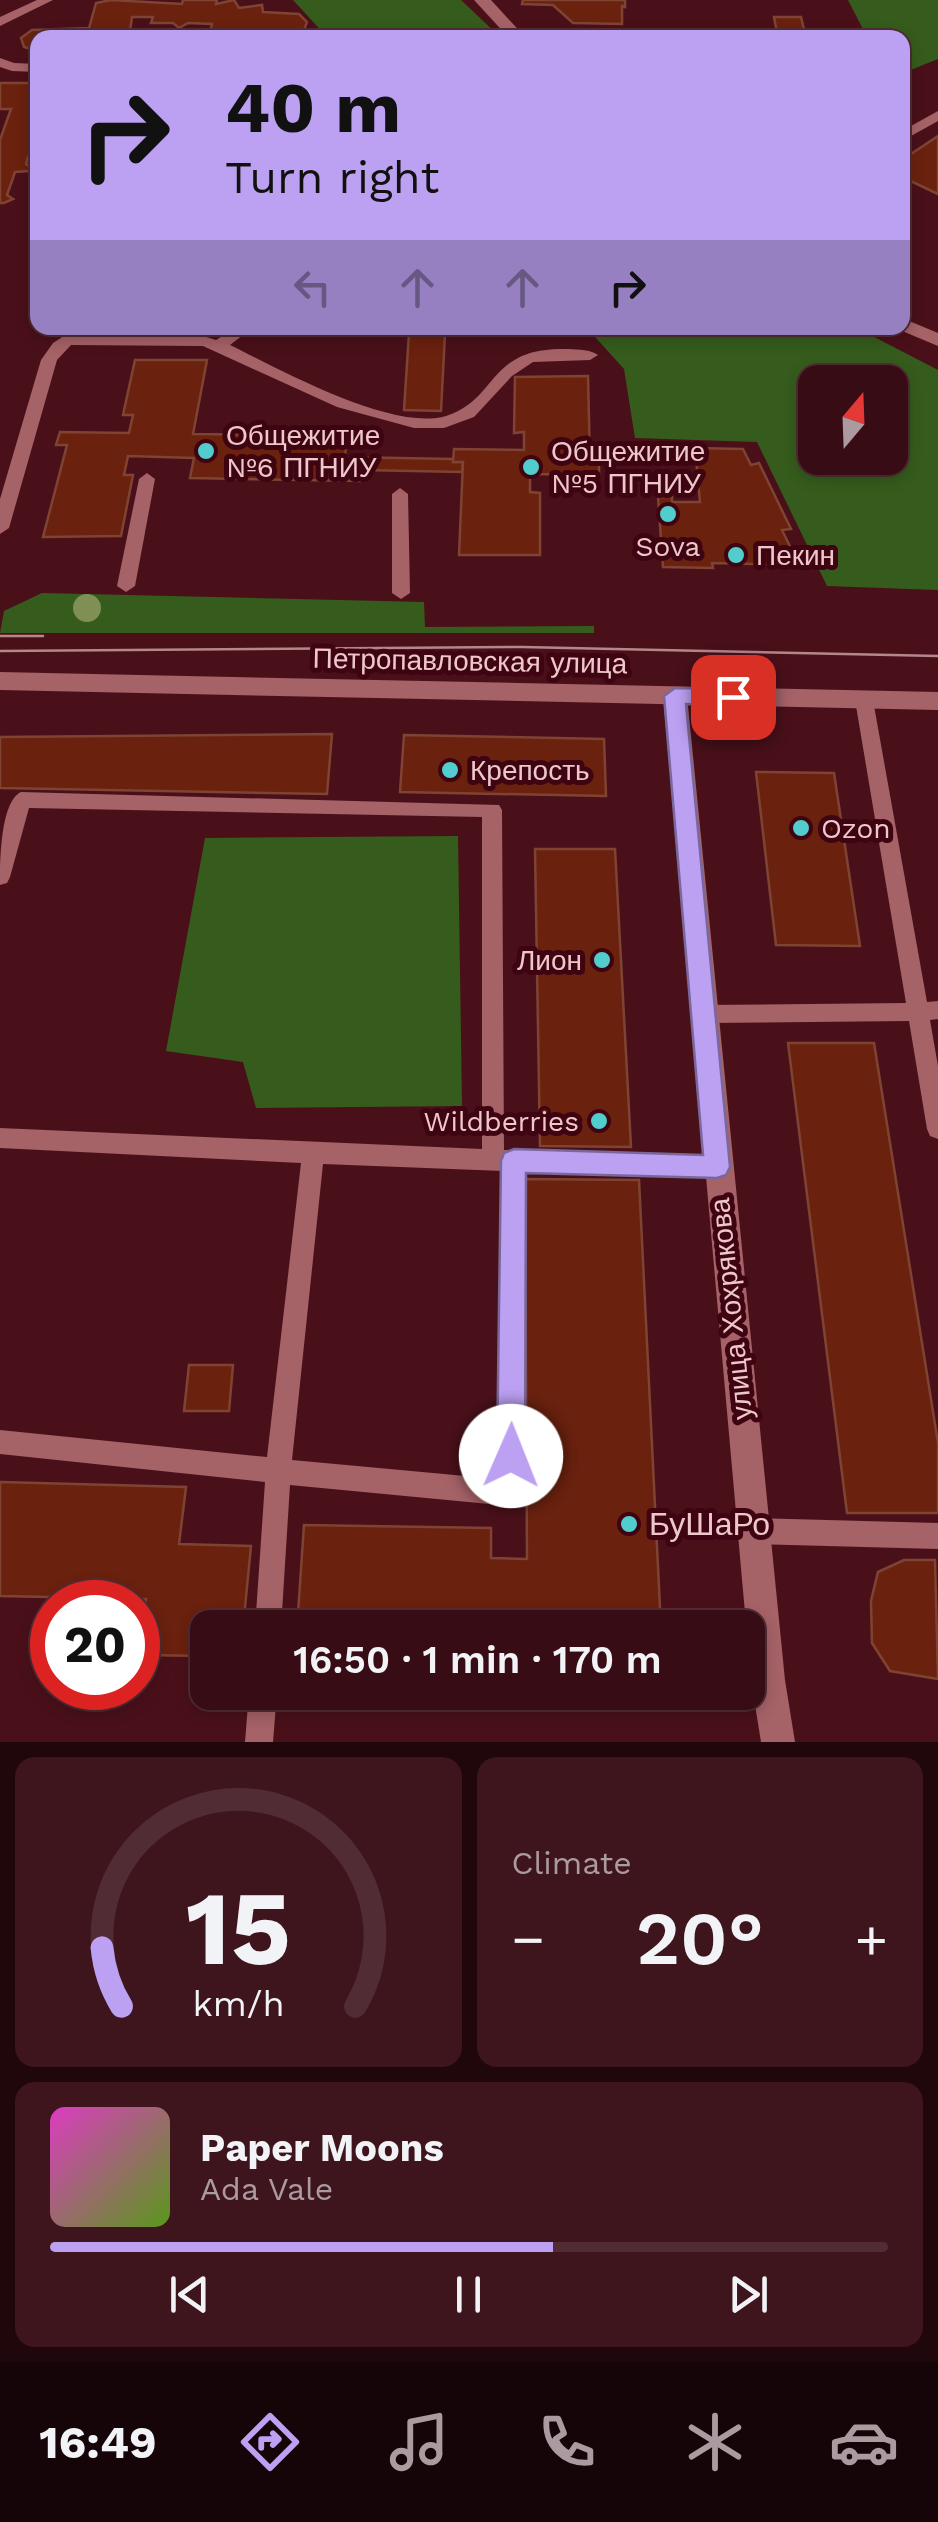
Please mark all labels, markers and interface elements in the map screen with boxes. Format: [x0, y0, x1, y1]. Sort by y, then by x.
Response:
text: 40 m [225, 67, 401, 149]
icon: right [60, 70, 190, 200]
text: Turn right [225, 151, 439, 204]
icon: left [285, 260, 340, 315]
icon: ahead [390, 260, 445, 315]
icon: ahead [495, 260, 550, 315]
icon: right [600, 260, 655, 315]
north arrow [798, 365, 908, 475]
map controls [798, 365, 908, 475]
place label: Общежитие №6 ПГНИУ [226, 419, 380, 484]
place label: Общежитие №5 ПГНИУ [551, 435, 705, 500]
marker: Общежитие №6 ПГНИУ [195, 440, 217, 462]
marker: Общежитие №5 ПГНИУ [520, 456, 542, 478]
marker: Sova [657, 503, 679, 525]
place label: Sova [636, 530, 701, 563]
place label: Пекин [756, 539, 835, 572]
marker: Пекин [725, 544, 747, 566]
street label: Петропавловская улица [312, 642, 628, 680]
pin [691, 655, 776, 740]
icon: arrive [706, 670, 761, 725]
place label: Крепость [470, 754, 590, 787]
marker: Крепость [439, 759, 461, 781]
place label: Ozon [821, 812, 891, 845]
marker: Ozon [790, 817, 812, 839]
place label: Лион [517, 944, 582, 977]
marker: Лион [591, 949, 613, 971]
place label: Wildberries [424, 1105, 579, 1138]
marker: Wildberries [588, 1110, 610, 1132]
street label: улица Хохрякова [703, 1196, 759, 1422]
position arrow [459, 1404, 563, 1508]
place label: БуШаРо [649, 1505, 770, 1543]
marker: БуШаРо [618, 1513, 640, 1535]
speed limit sign: 20 [30, 1580, 160, 1710]
text: 16:50 · 1 min · 170 m [293, 1638, 662, 1682]
text: Climate [512, 1844, 632, 1882]
text: 15 [186, 1867, 291, 1989]
text: 20° [636, 1894, 764, 1982]
text: − [512, 1907, 545, 1971]
text: + [855, 1907, 888, 1971]
text: km/h [192, 1983, 284, 2025]
text: Paper Moons [200, 2126, 444, 2170]
text: Ada Vale [200, 2170, 333, 2208]
icon: previous [162, 2267, 217, 2322]
icon: pause [441, 2267, 496, 2322]
icon: next [721, 2267, 776, 2322]
icon: directions [235, 2407, 305, 2477]
icon: music [384, 2407, 454, 2477]
icon: phone [532, 2407, 602, 2477]
icon: climate [680, 2407, 750, 2477]
icon: car [829, 2407, 899, 2477]
text: 16:49 [39, 2416, 157, 2469]

